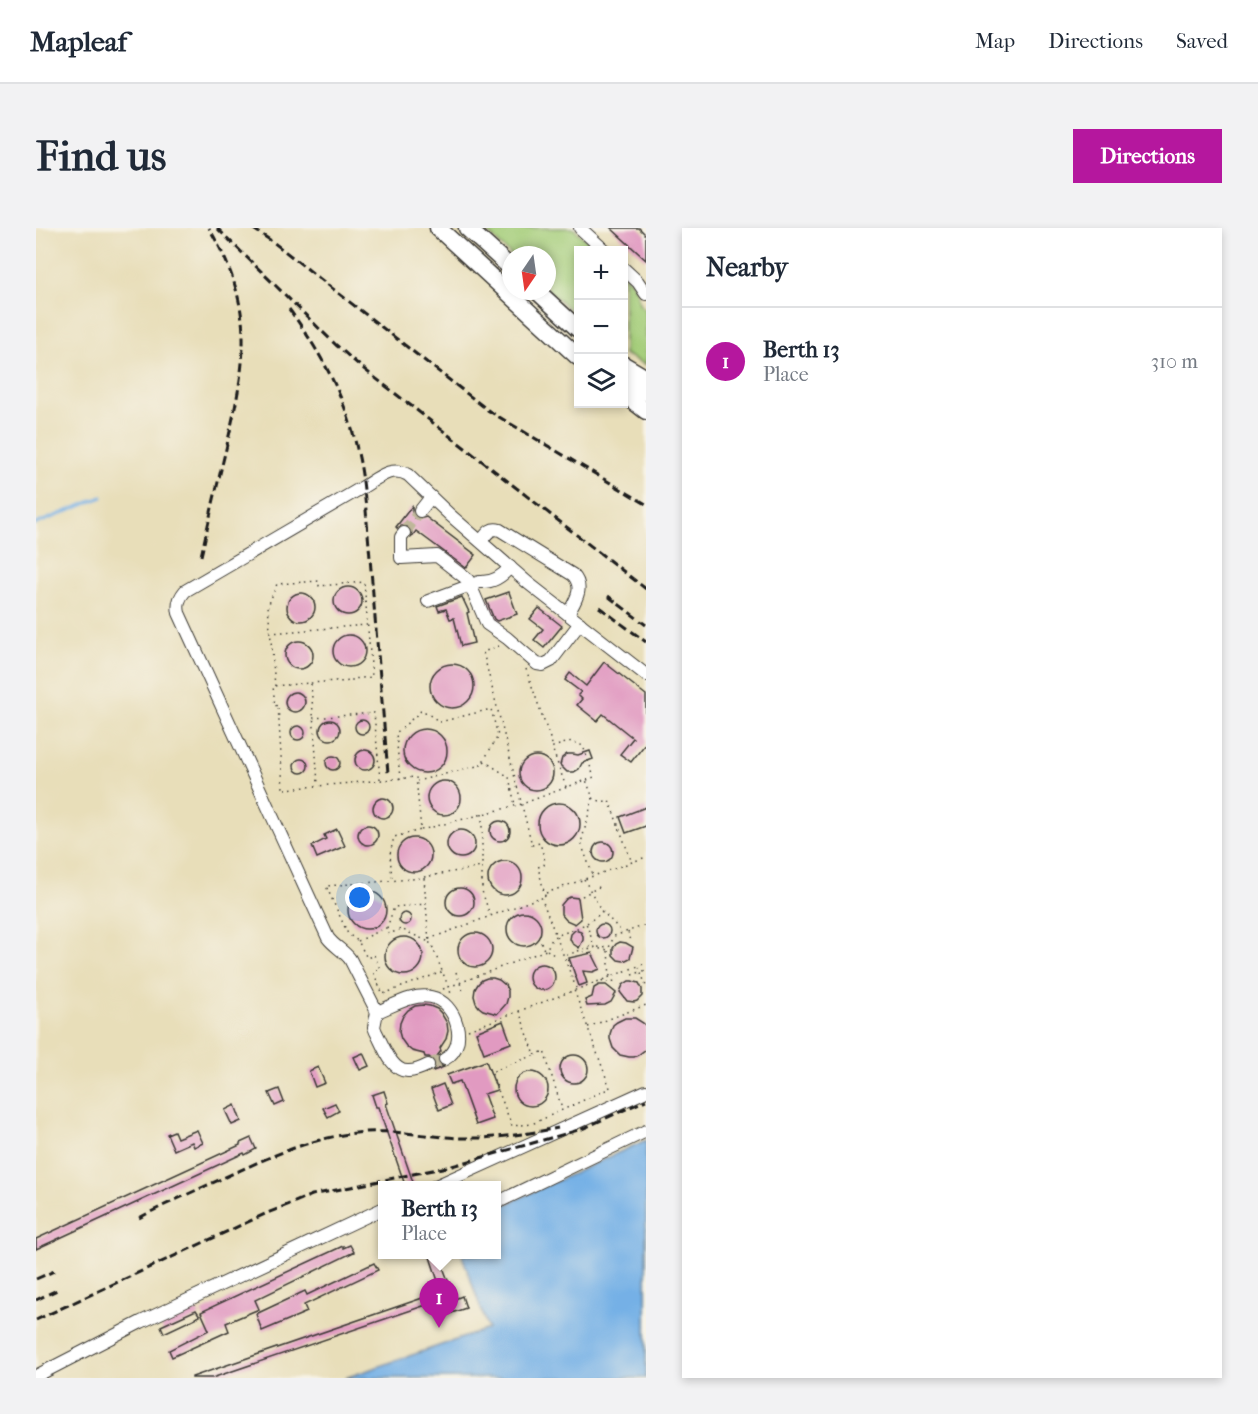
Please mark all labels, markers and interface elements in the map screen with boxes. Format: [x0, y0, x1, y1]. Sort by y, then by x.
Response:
text: Mapleaf [30, 25, 127, 58]
text: Map [975, 29, 1015, 53]
text: Directions [1048, 29, 1143, 53]
text: Saved [1176, 29, 1228, 53]
button: Directions [1073, 129, 1222, 183]
text: Find us [36, 132, 166, 181]
north arrow [502, 246, 556, 300]
map controls [574, 246, 628, 408]
button: + [574, 246, 628, 300]
text: Nearby [706, 252, 788, 283]
button: − [574, 300, 628, 354]
text: Berth 13 [763, 337, 839, 363]
text: 1 [722, 350, 729, 373]
text: 310 m [1151, 350, 1198, 373]
button: layers [574, 354, 628, 408]
text: Place [763, 363, 809, 386]
your location [345, 883, 374, 912]
popup [378, 1181, 501, 1259]
text: Berth 13 [401, 1196, 478, 1222]
text: Place [401, 1222, 447, 1245]
pin: 1 [420, 1278, 458, 1328]

